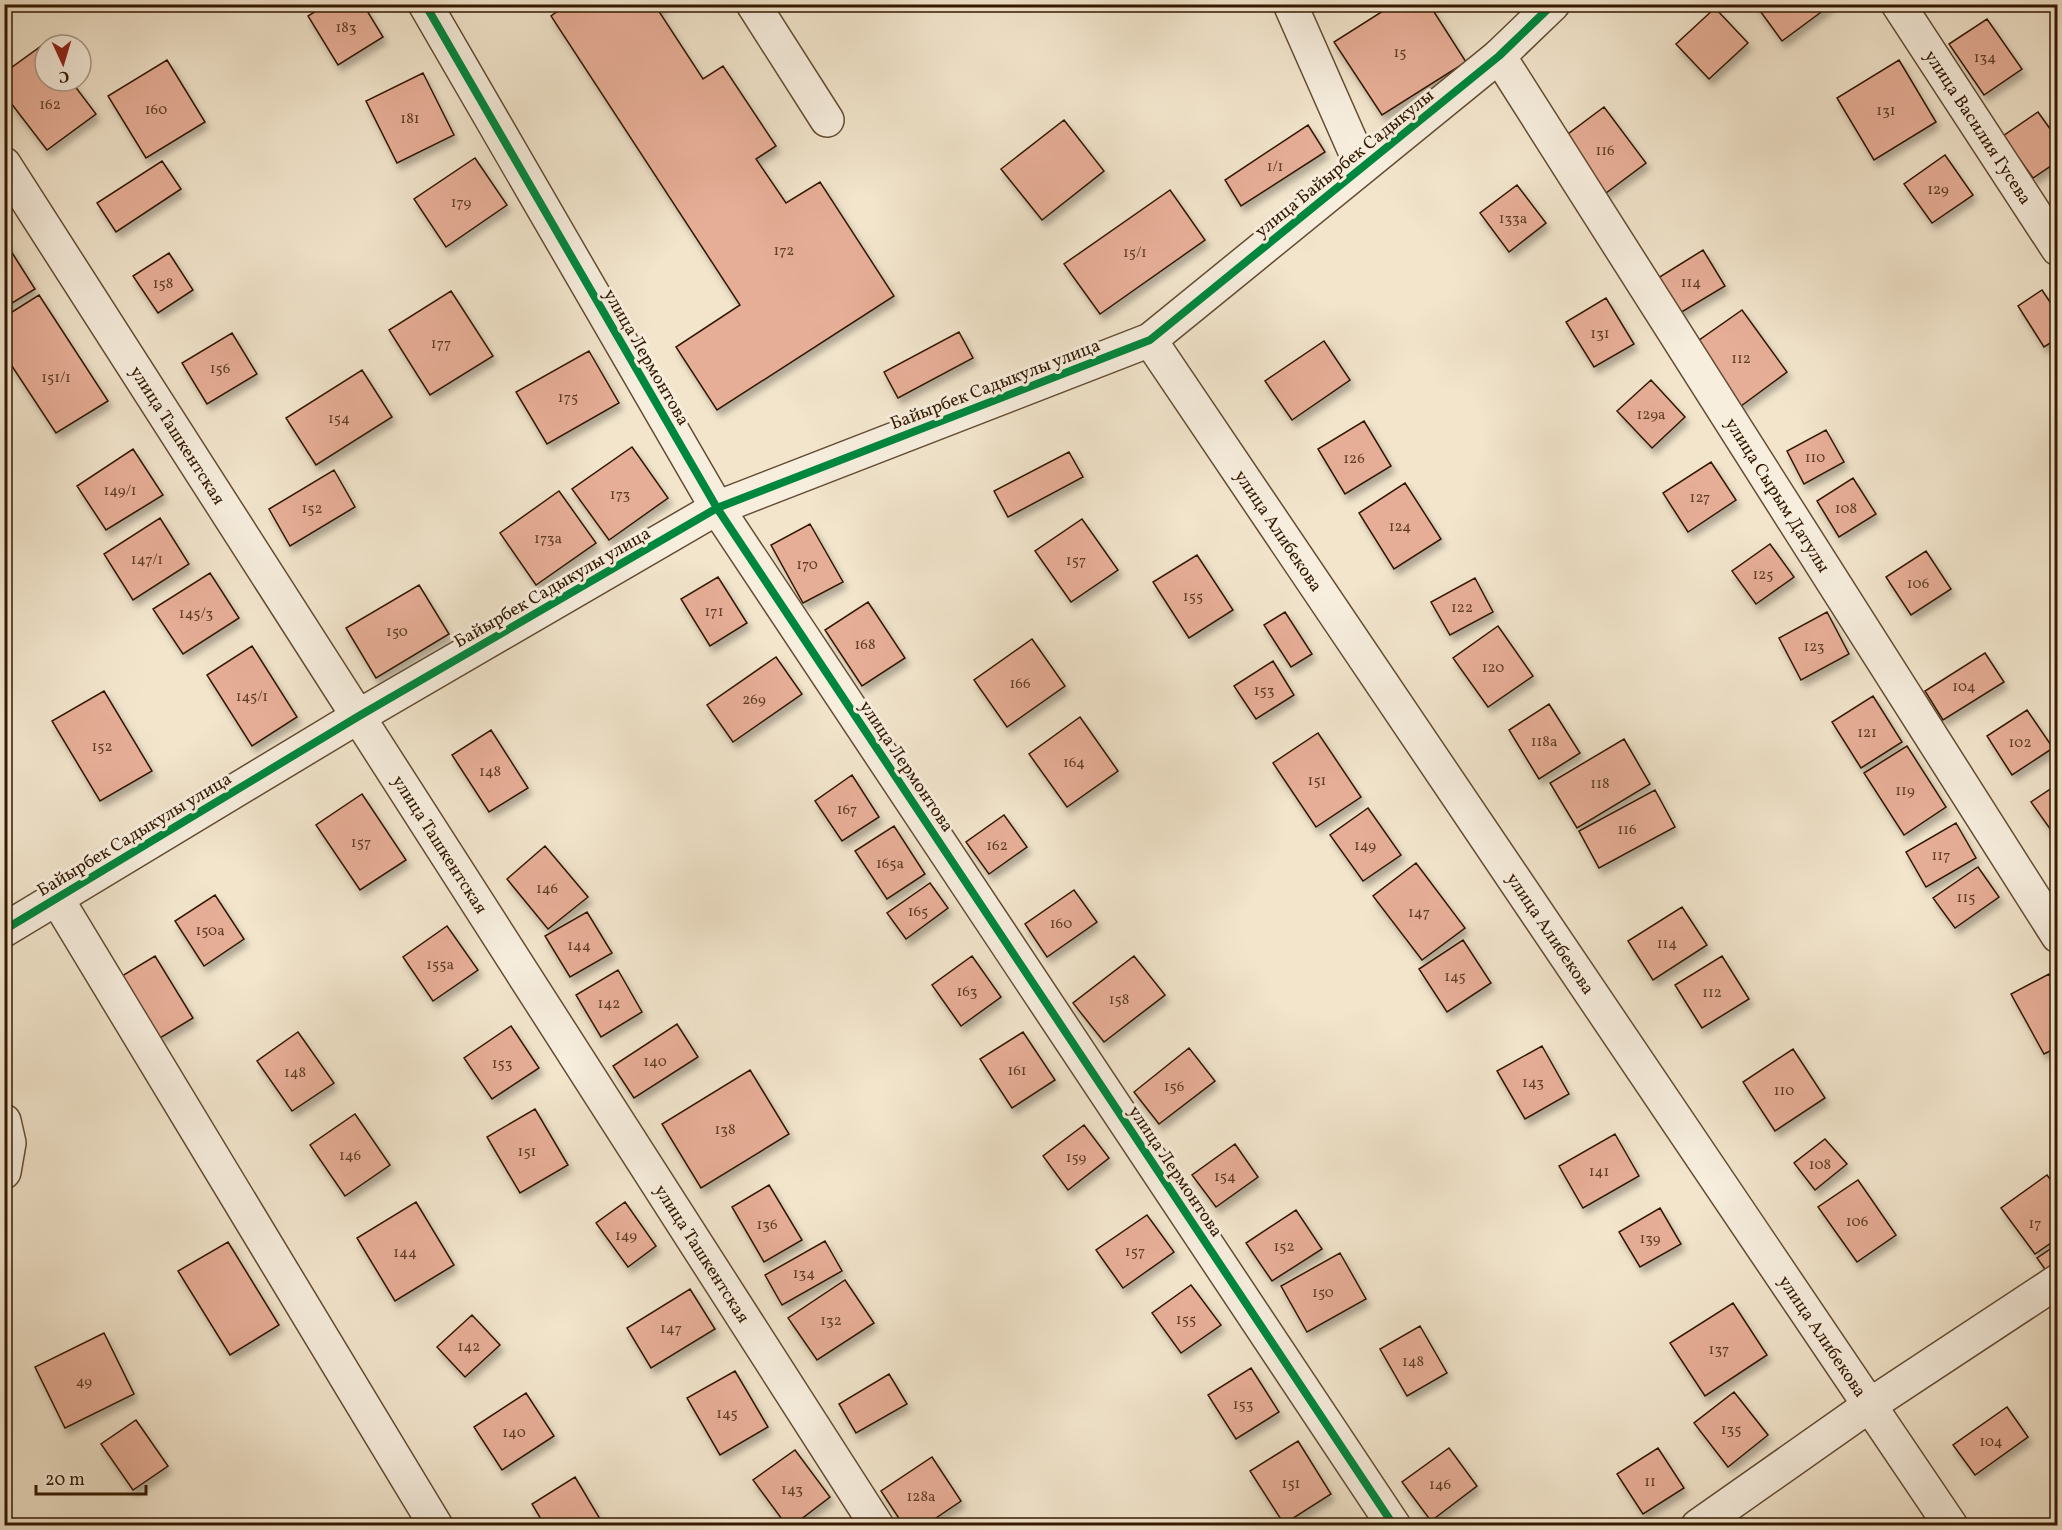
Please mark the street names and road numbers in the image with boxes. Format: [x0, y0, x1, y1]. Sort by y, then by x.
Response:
street label: улица Василия Гусева [1917, 46, 2037, 210]
street label: улица Байырбек Садыкулы [1250, 84, 1440, 244]
street label: улица Лермонтова [596, 285, 695, 431]
street label: Байырбек Садыкулы улица [887, 334, 1104, 437]
street label: улица Ташкентская [123, 362, 230, 510]
street label: улица Сырым Датулы [1718, 413, 1835, 578]
street label: улица Алибекова [1227, 465, 1328, 597]
street label: Байырбек Садыкулы улица [450, 522, 656, 655]
street label: улица Лермонтова [852, 696, 959, 838]
street label: Байырбек Садыкулы улица [33, 767, 237, 904]
street label: улица Ташкентская [385, 771, 493, 919]
street label: улица Алибекова [1499, 868, 1600, 1000]
street label: улица Лермонтова [1121, 1101, 1228, 1243]
street label: улица Ташкентская [647, 1180, 755, 1328]
street label: улица Алибекова [1771, 1271, 1872, 1403]

